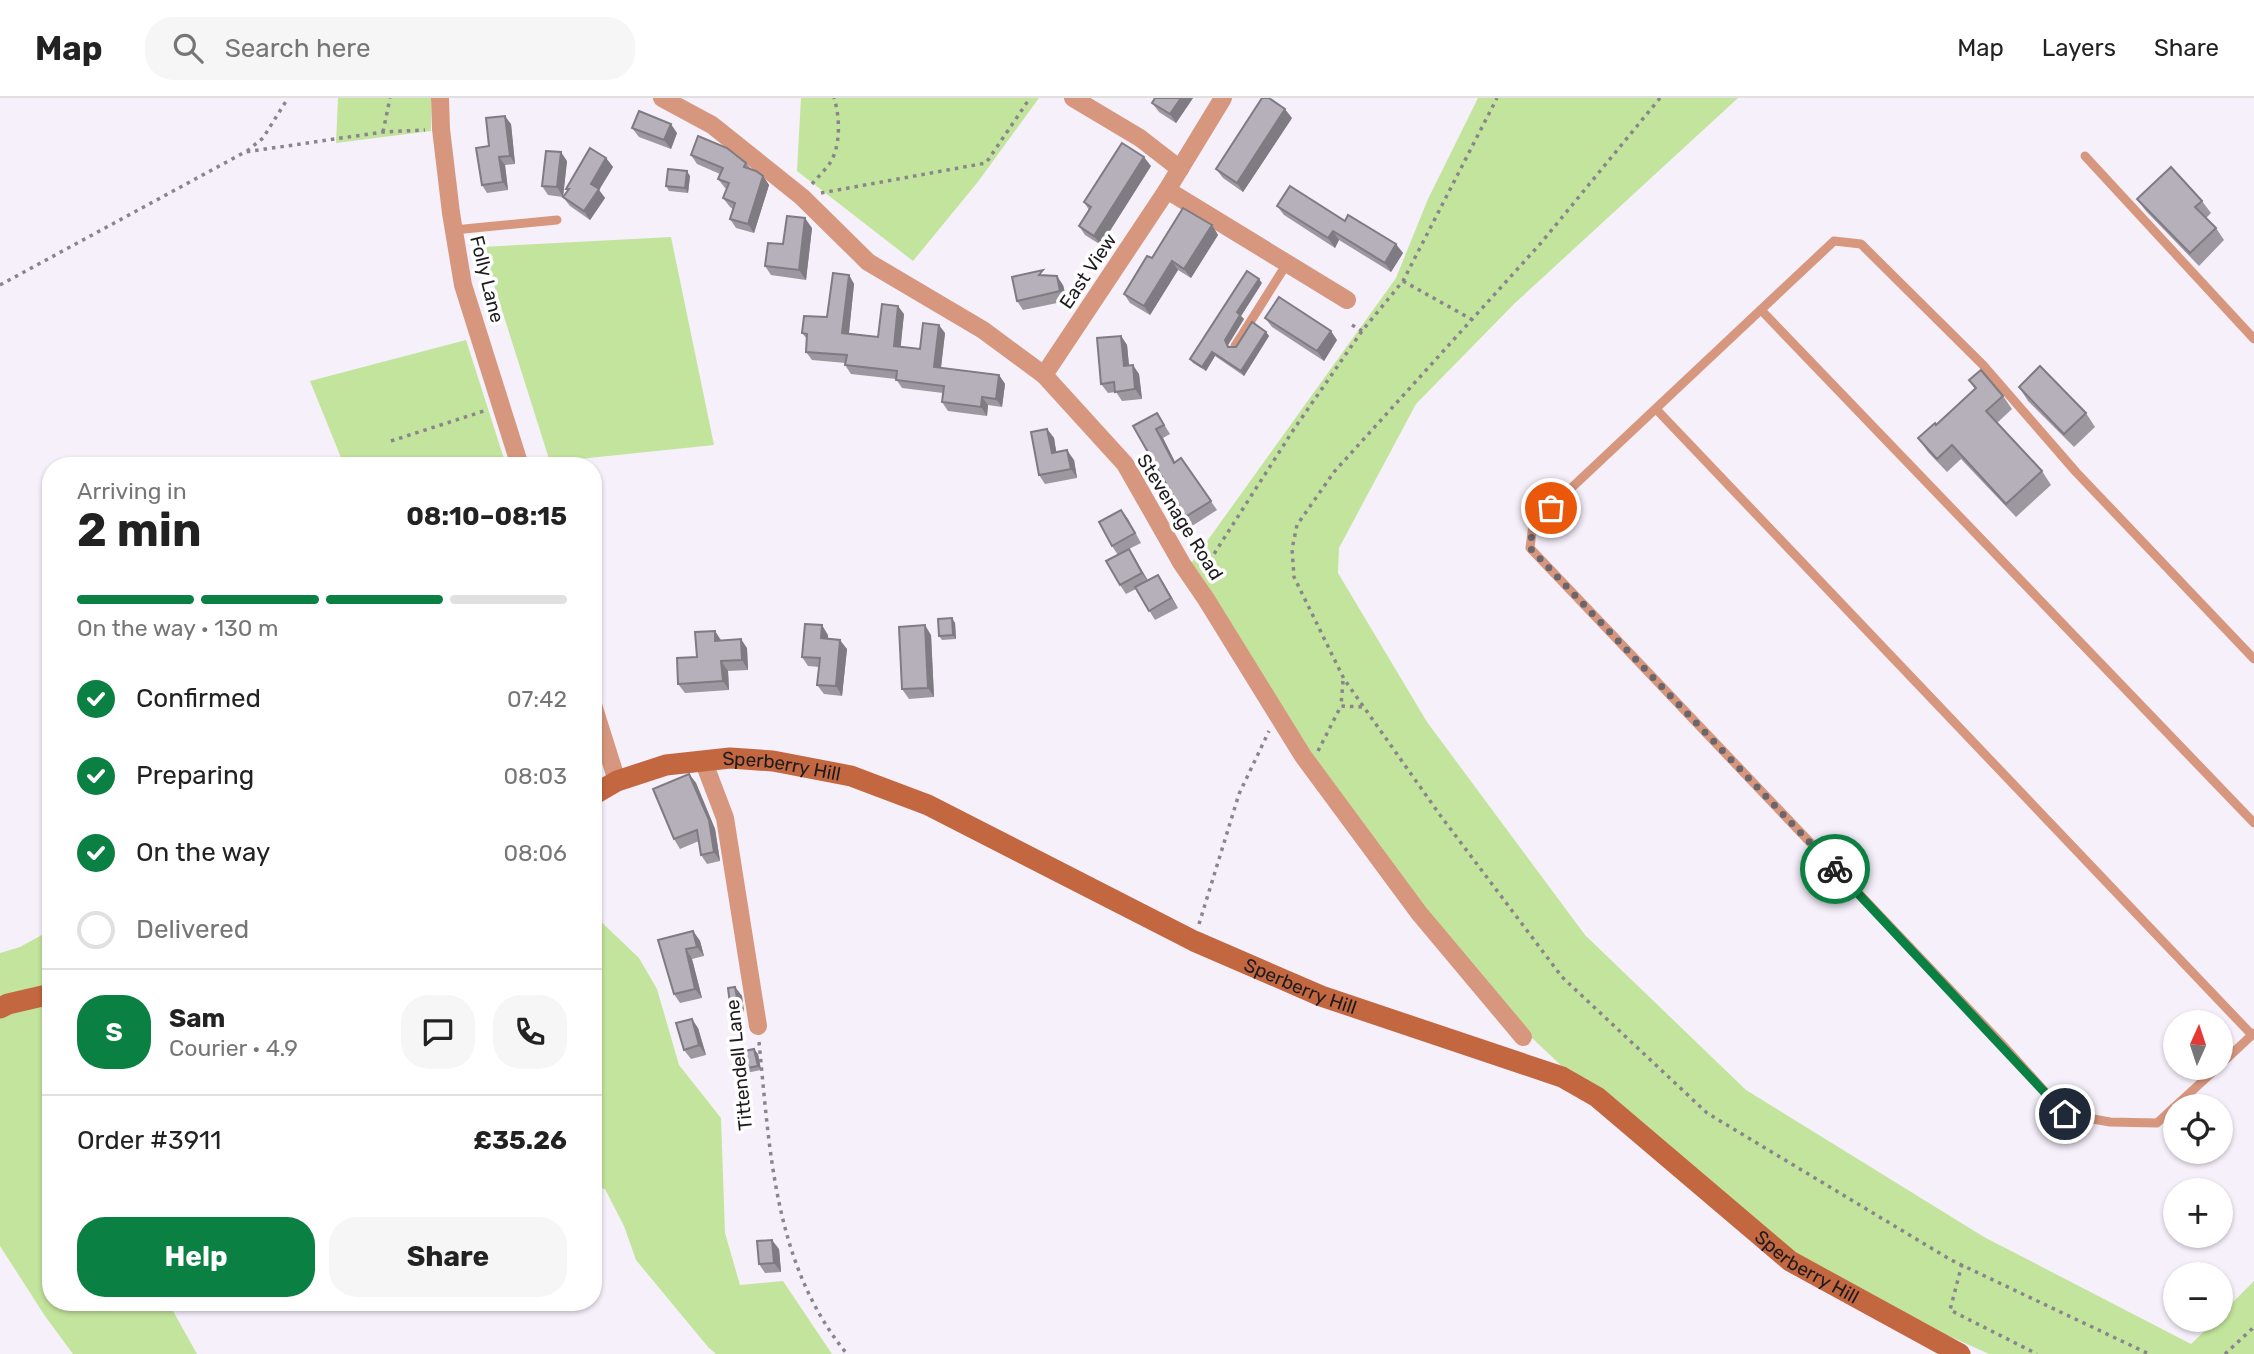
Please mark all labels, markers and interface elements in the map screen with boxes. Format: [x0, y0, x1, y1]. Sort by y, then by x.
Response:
search box [145, 17, 635, 80]
text: Map [35, 29, 103, 68]
icon: search [169, 29, 207, 67]
text: Search here [225, 33, 370, 64]
text: Map [1957, 34, 2004, 62]
text: Layers [2042, 34, 2116, 62]
text: Share [2154, 34, 2219, 62]
street label: East View [1054, 229, 1122, 313]
street label: Folly Lane [465, 233, 509, 325]
street label: Stevenage Road [1132, 450, 1228, 584]
text: Arriving in [77, 477, 187, 505]
pin [1521, 478, 1581, 538]
icon: bag [1532, 489, 1570, 527]
text: 08:10–08:15 [406, 501, 567, 532]
text: 2 min [77, 503, 202, 558]
text: On the way · 130 m [77, 614, 278, 642]
icon: check [77, 680, 115, 718]
text: Confirmed [136, 683, 261, 714]
text: 07:42 [507, 685, 567, 713]
street label: Sperberry Hill [721, 746, 843, 785]
icon: check [77, 757, 115, 795]
text: Preparing [136, 760, 254, 791]
text: 08:03 [503, 762, 567, 790]
icon: check [77, 834, 115, 872]
courier [1800, 834, 1870, 904]
text: On the way [136, 837, 270, 868]
text: 08:06 [503, 839, 567, 867]
icon: bike [1816, 850, 1854, 888]
text: Delivered [136, 914, 249, 945]
street label: Sperberry Hill [1241, 953, 1360, 1019]
button: chat [401, 995, 475, 1069]
button: phone [493, 995, 567, 1069]
street label: Tittendell Lane [721, 998, 757, 1132]
text: Sam [169, 1003, 225, 1034]
north arrow [2163, 1010, 2233, 1080]
map controls [2163, 1010, 2233, 1332]
text: S [105, 1017, 123, 1048]
text: Courier · 4.9 [169, 1034, 298, 1062]
pin [2035, 1084, 2095, 1144]
button: locate [2163, 1094, 2233, 1164]
icon: home [2046, 1095, 2084, 1133]
text: Order #3911 [77, 1125, 221, 1156]
text: £35.26 [473, 1125, 567, 1156]
button: + [2163, 1178, 2233, 1248]
button: Help [77, 1217, 315, 1297]
button: Share [329, 1217, 567, 1297]
street label: Sperberry Hill [1750, 1225, 1863, 1308]
button: − [2163, 1262, 2233, 1332]

